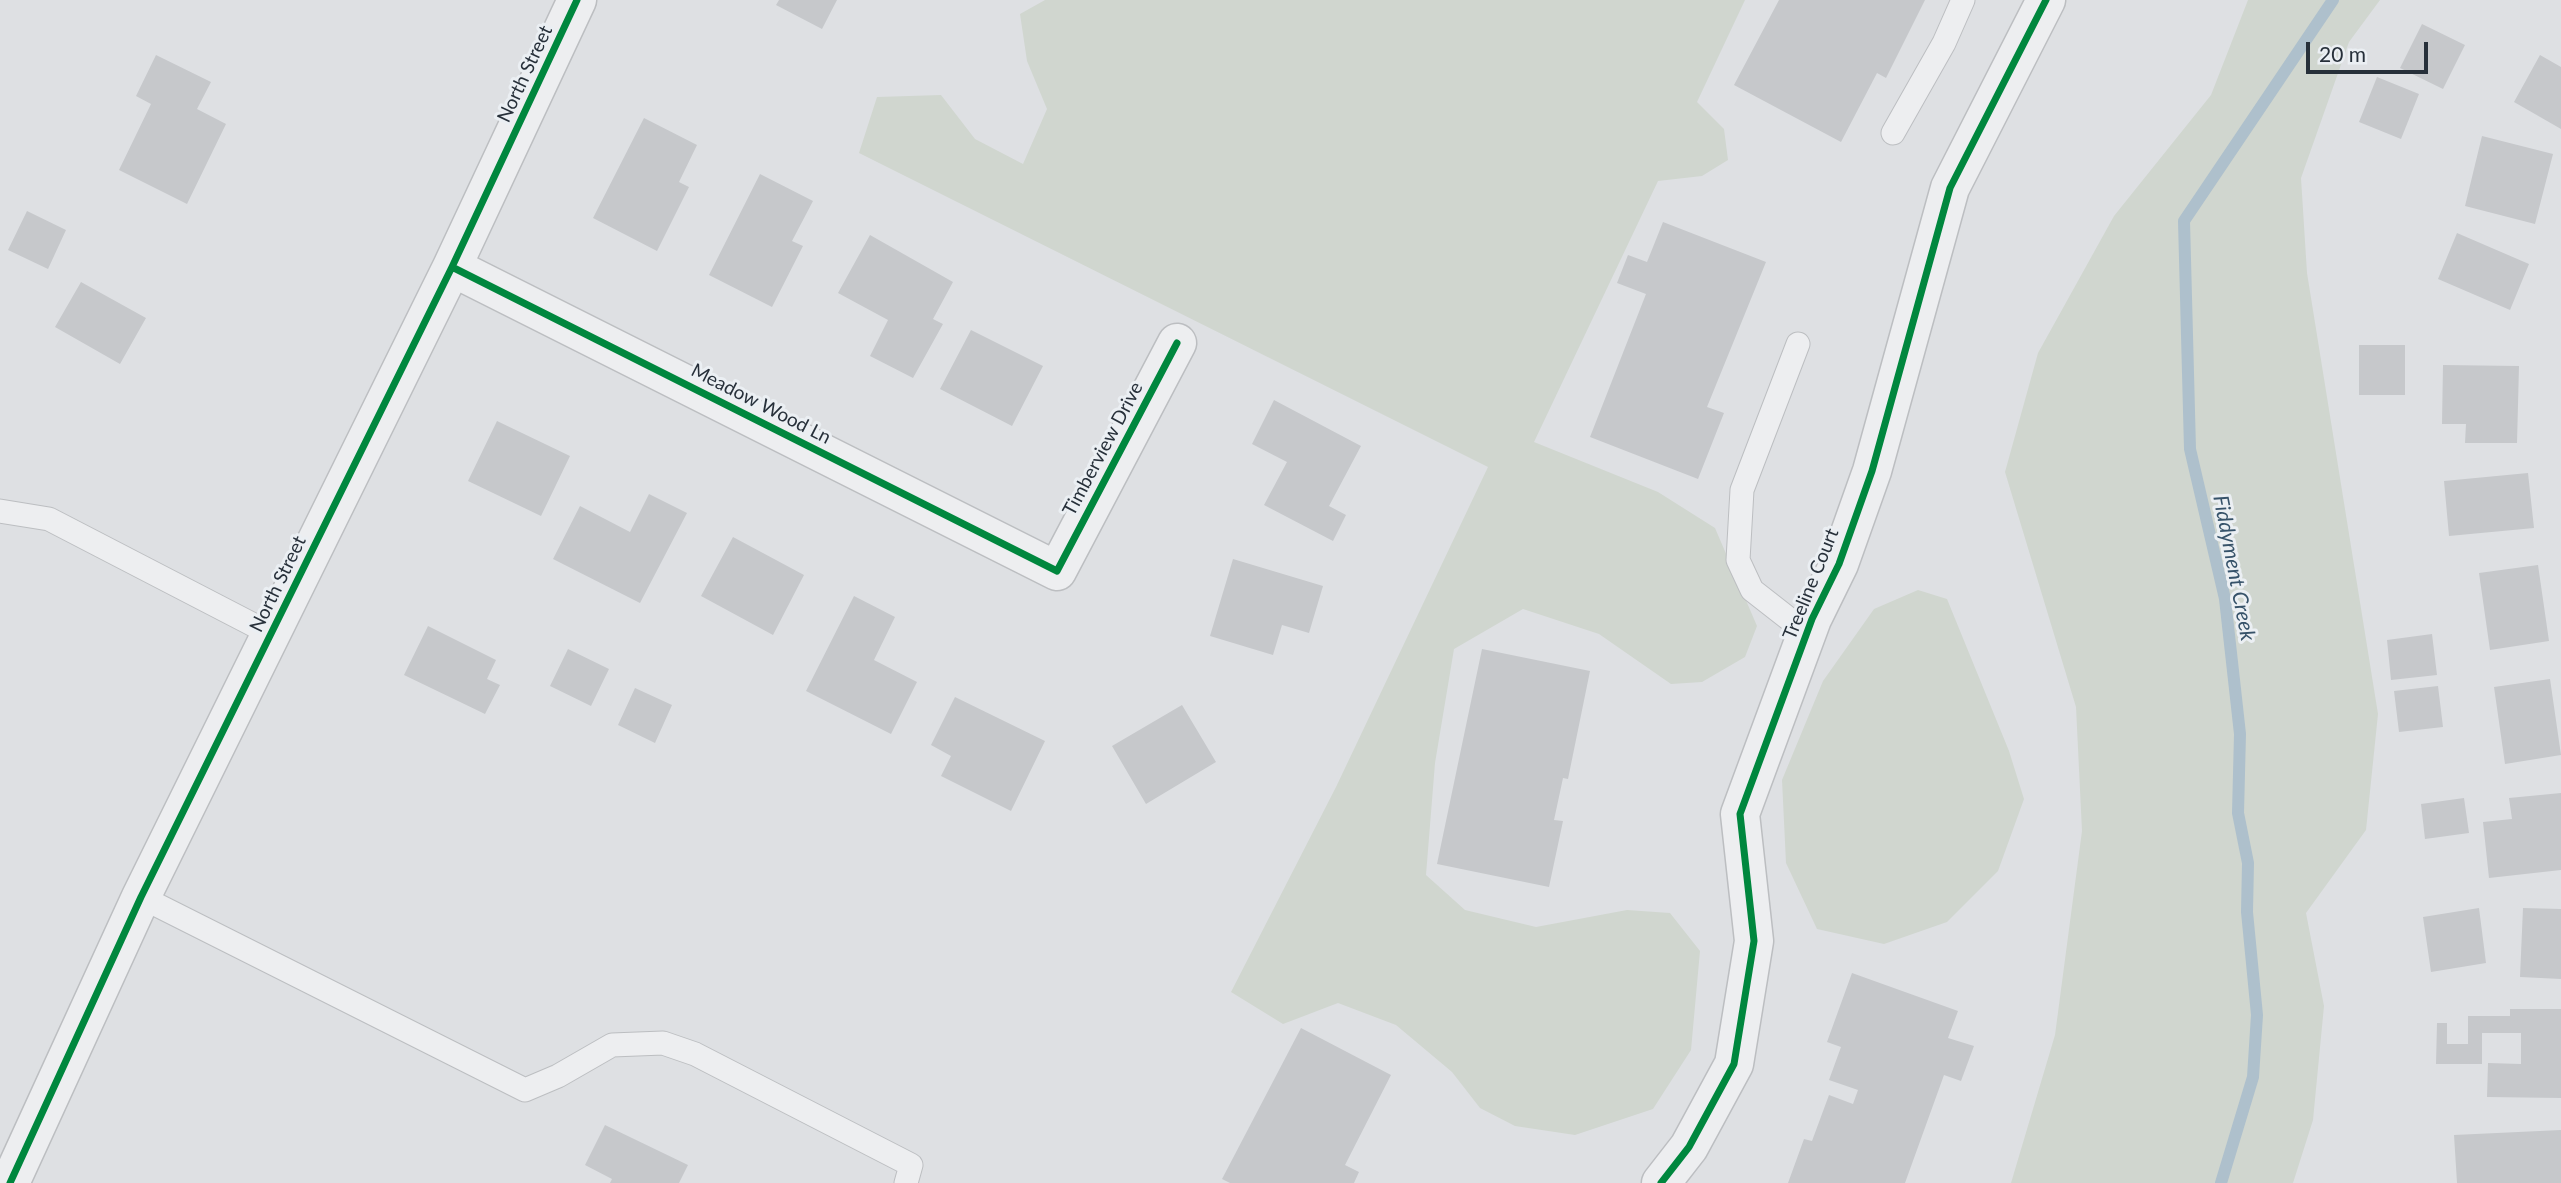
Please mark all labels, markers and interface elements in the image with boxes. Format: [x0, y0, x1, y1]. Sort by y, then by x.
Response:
street label: North Street [493, 22, 557, 126]
scale bar [2309, 28, 2432, 72]
text: 20 m [2319, 41, 2366, 66]
street label: Meadow Wood Ln [687, 359, 835, 449]
street label: Timberview Drive [1058, 378, 1148, 520]
water label: Fiddyment Creek [2208, 493, 2260, 643]
street label: Treeline Court [1778, 525, 1844, 643]
street label: North Street [245, 532, 311, 636]

